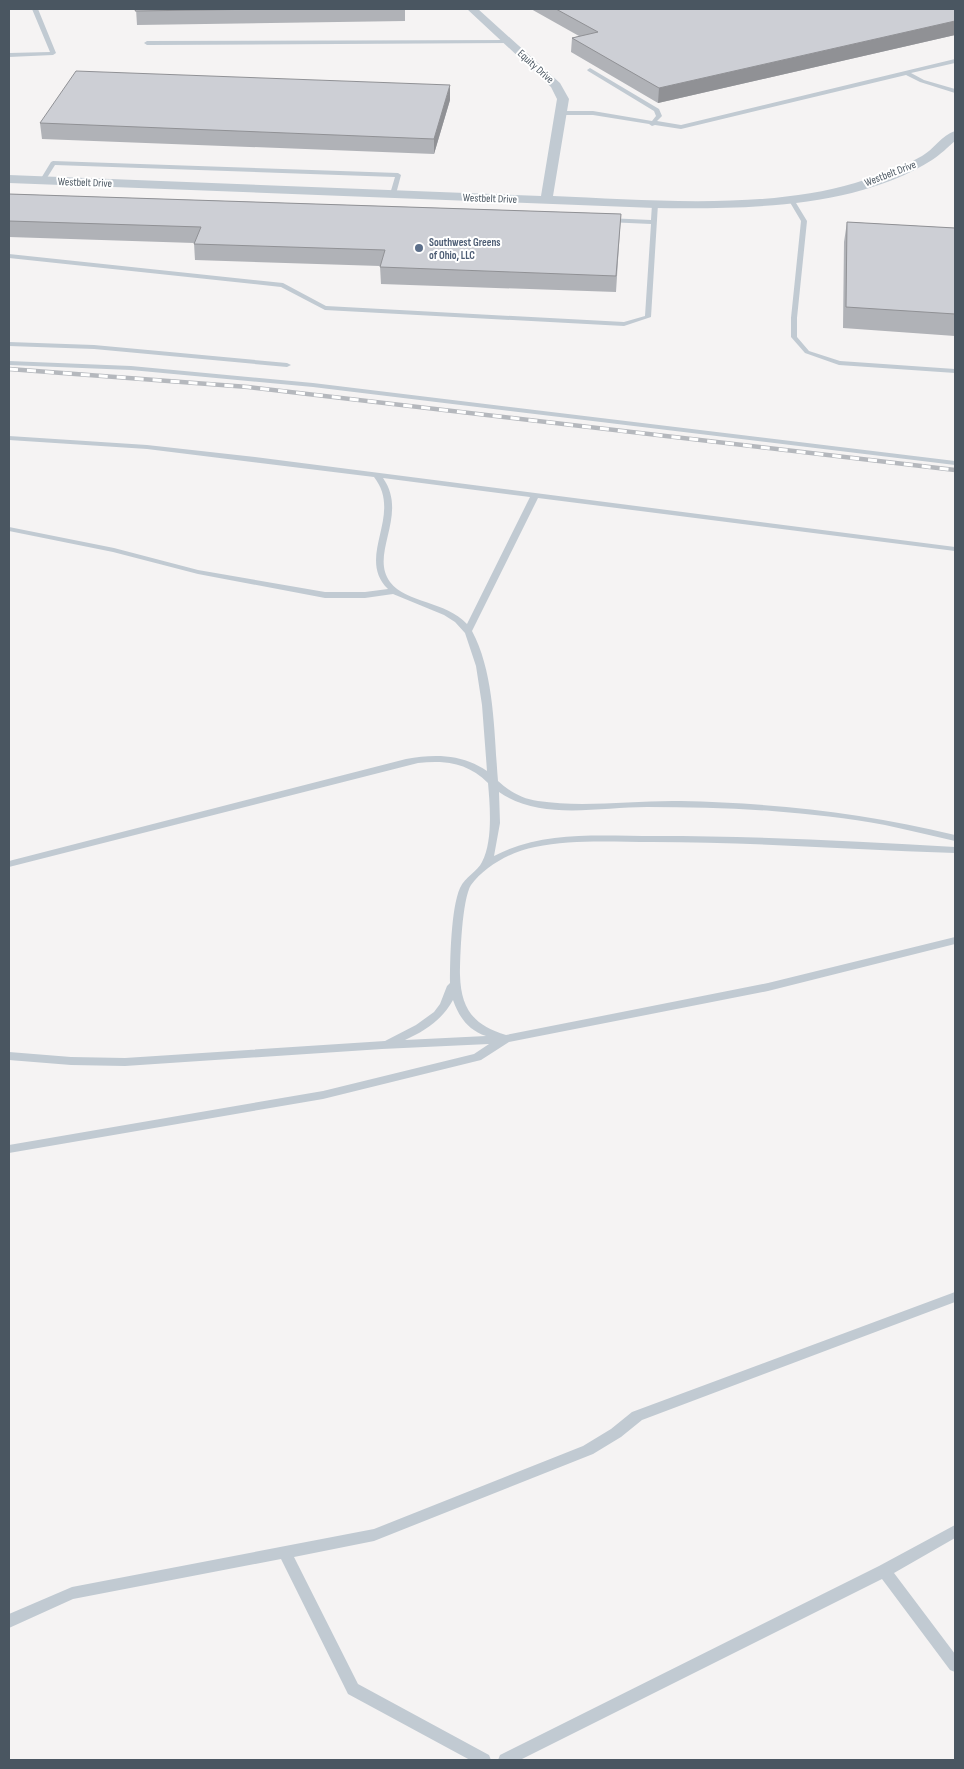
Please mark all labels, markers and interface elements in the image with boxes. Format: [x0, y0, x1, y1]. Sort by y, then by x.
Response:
street label: Equity Drive [515, 47, 556, 86]
street label: Westbelt Drive [863, 158, 918, 189]
street label: Westbelt Drive [58, 175, 112, 190]
street label: Westbelt Drive [463, 191, 517, 206]
place label: Southwest Greens of Ohio, LLC [429, 236, 501, 262]
marker: Southwest Greens of Ohio, LLC [413, 242, 425, 254]

